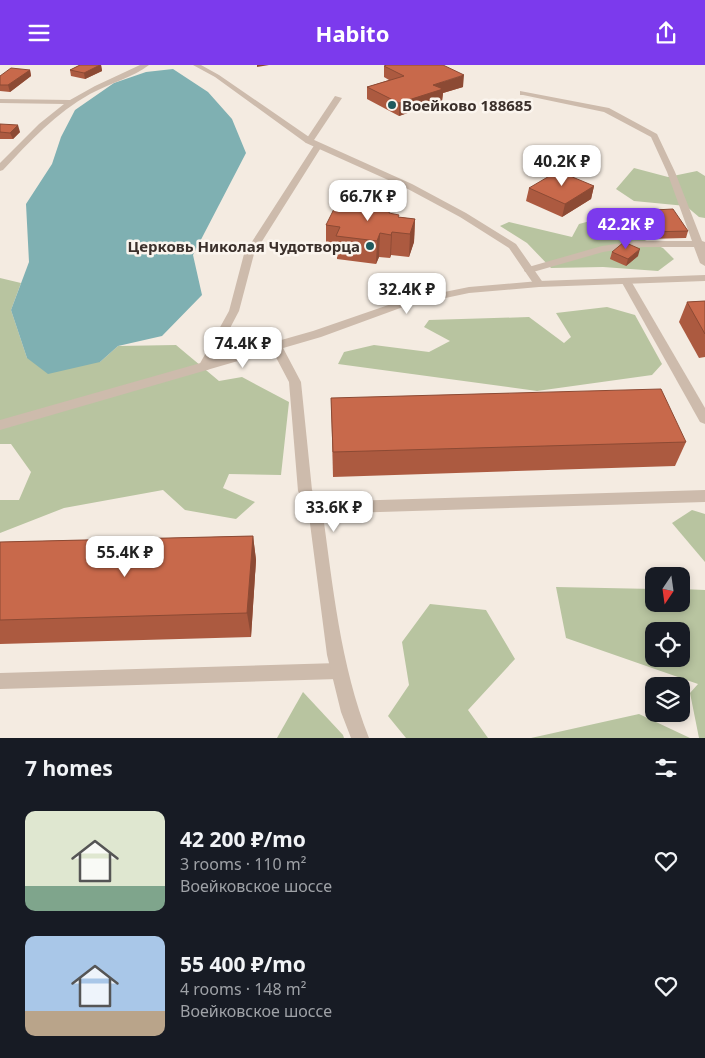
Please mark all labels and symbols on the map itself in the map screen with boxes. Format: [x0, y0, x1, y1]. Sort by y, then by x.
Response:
place label: Воейково 188685 [402, 95, 532, 115]
marker: Воейково 188685 [386, 99, 398, 111]
pin: 40.2K ₽ [516, 145, 608, 187]
pin: 66.7K ₽ [322, 179, 414, 222]
pin: 42.2K ₽ [580, 207, 672, 250]
place label: Церковь Николая Чудотворца [128, 236, 360, 256]
marker: Церковь Николая Чудотворца [364, 240, 376, 252]
pin: 32.4K ₽ [361, 273, 453, 315]
pin: 74.4K ₽ [197, 327, 289, 369]
pin: 33.6K ₽ [288, 491, 380, 533]
pin: 55.4K ₽ [79, 535, 171, 578]
north arrow [645, 567, 690, 613]

